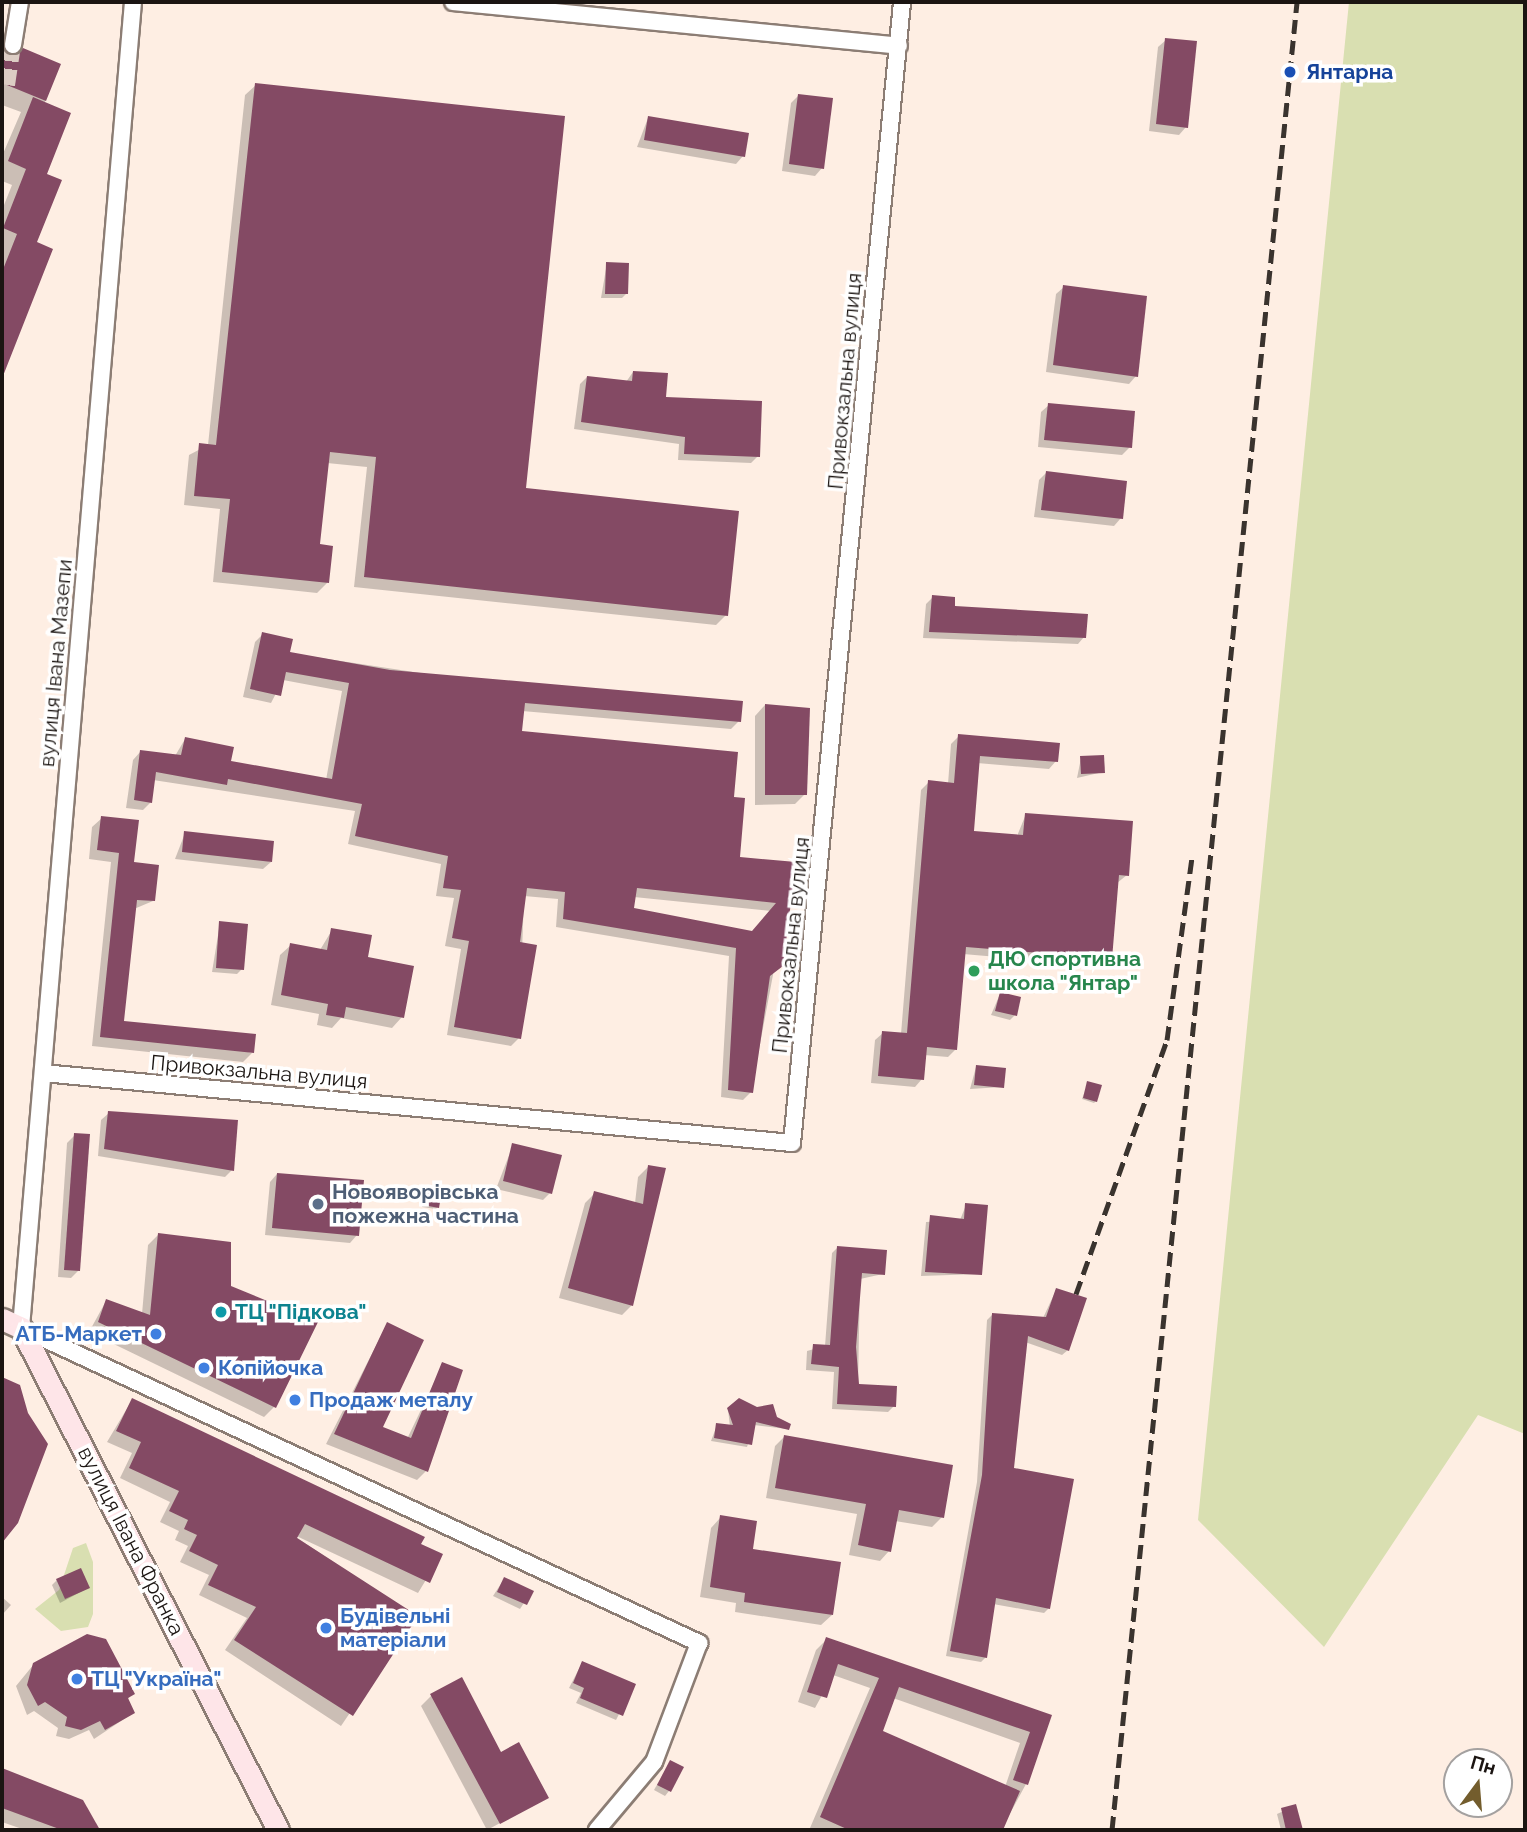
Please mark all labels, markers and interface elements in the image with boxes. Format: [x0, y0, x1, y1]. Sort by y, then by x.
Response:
place label: Янтарна [1306, 59, 1393, 85]
marker: Янтарна [1280, 62, 1300, 82]
street label: Привокзальна вулиця [823, 272, 867, 490]
street label: вулиця Івана Мазепи [34, 558, 78, 768]
street label: Привокзальна вулиця [767, 836, 815, 1054]
place label: ДЮ спортивна школа "Янтар" [988, 946, 1141, 996]
marker: ДЮ спортивна школа "Янтар" [966, 963, 982, 979]
street label: Привокзальна вулиця [150, 1050, 368, 1094]
place label: Новояворівська пожежна частина [332, 1179, 519, 1229]
marker: Новояворівська пожежна частина [310, 1196, 326, 1212]
place label: ТЦ "Підкова" [235, 1299, 367, 1325]
marker: ТЦ "Підкова" [213, 1304, 229, 1320]
place label: АТБ-Маркет [16, 1321, 142, 1347]
marker: АТБ-Маркет [148, 1326, 164, 1342]
place label: Копійочка [218, 1355, 323, 1381]
marker: Копійочка [196, 1360, 212, 1376]
place label: Продаж металу [309, 1387, 473, 1413]
marker: Продаж металу [287, 1392, 303, 1408]
street label: вулиця Івана Франка [72, 1442, 190, 1640]
place label: Будівельні матеріали [340, 1603, 450, 1653]
marker: Будівельні матеріали [318, 1620, 334, 1636]
place label: ТЦ "Україна" [91, 1666, 222, 1692]
marker: ТЦ "Україна" [69, 1671, 85, 1687]
north arrow [1443, 1748, 1513, 1818]
text: Пн [1468, 1751, 1498, 1779]

